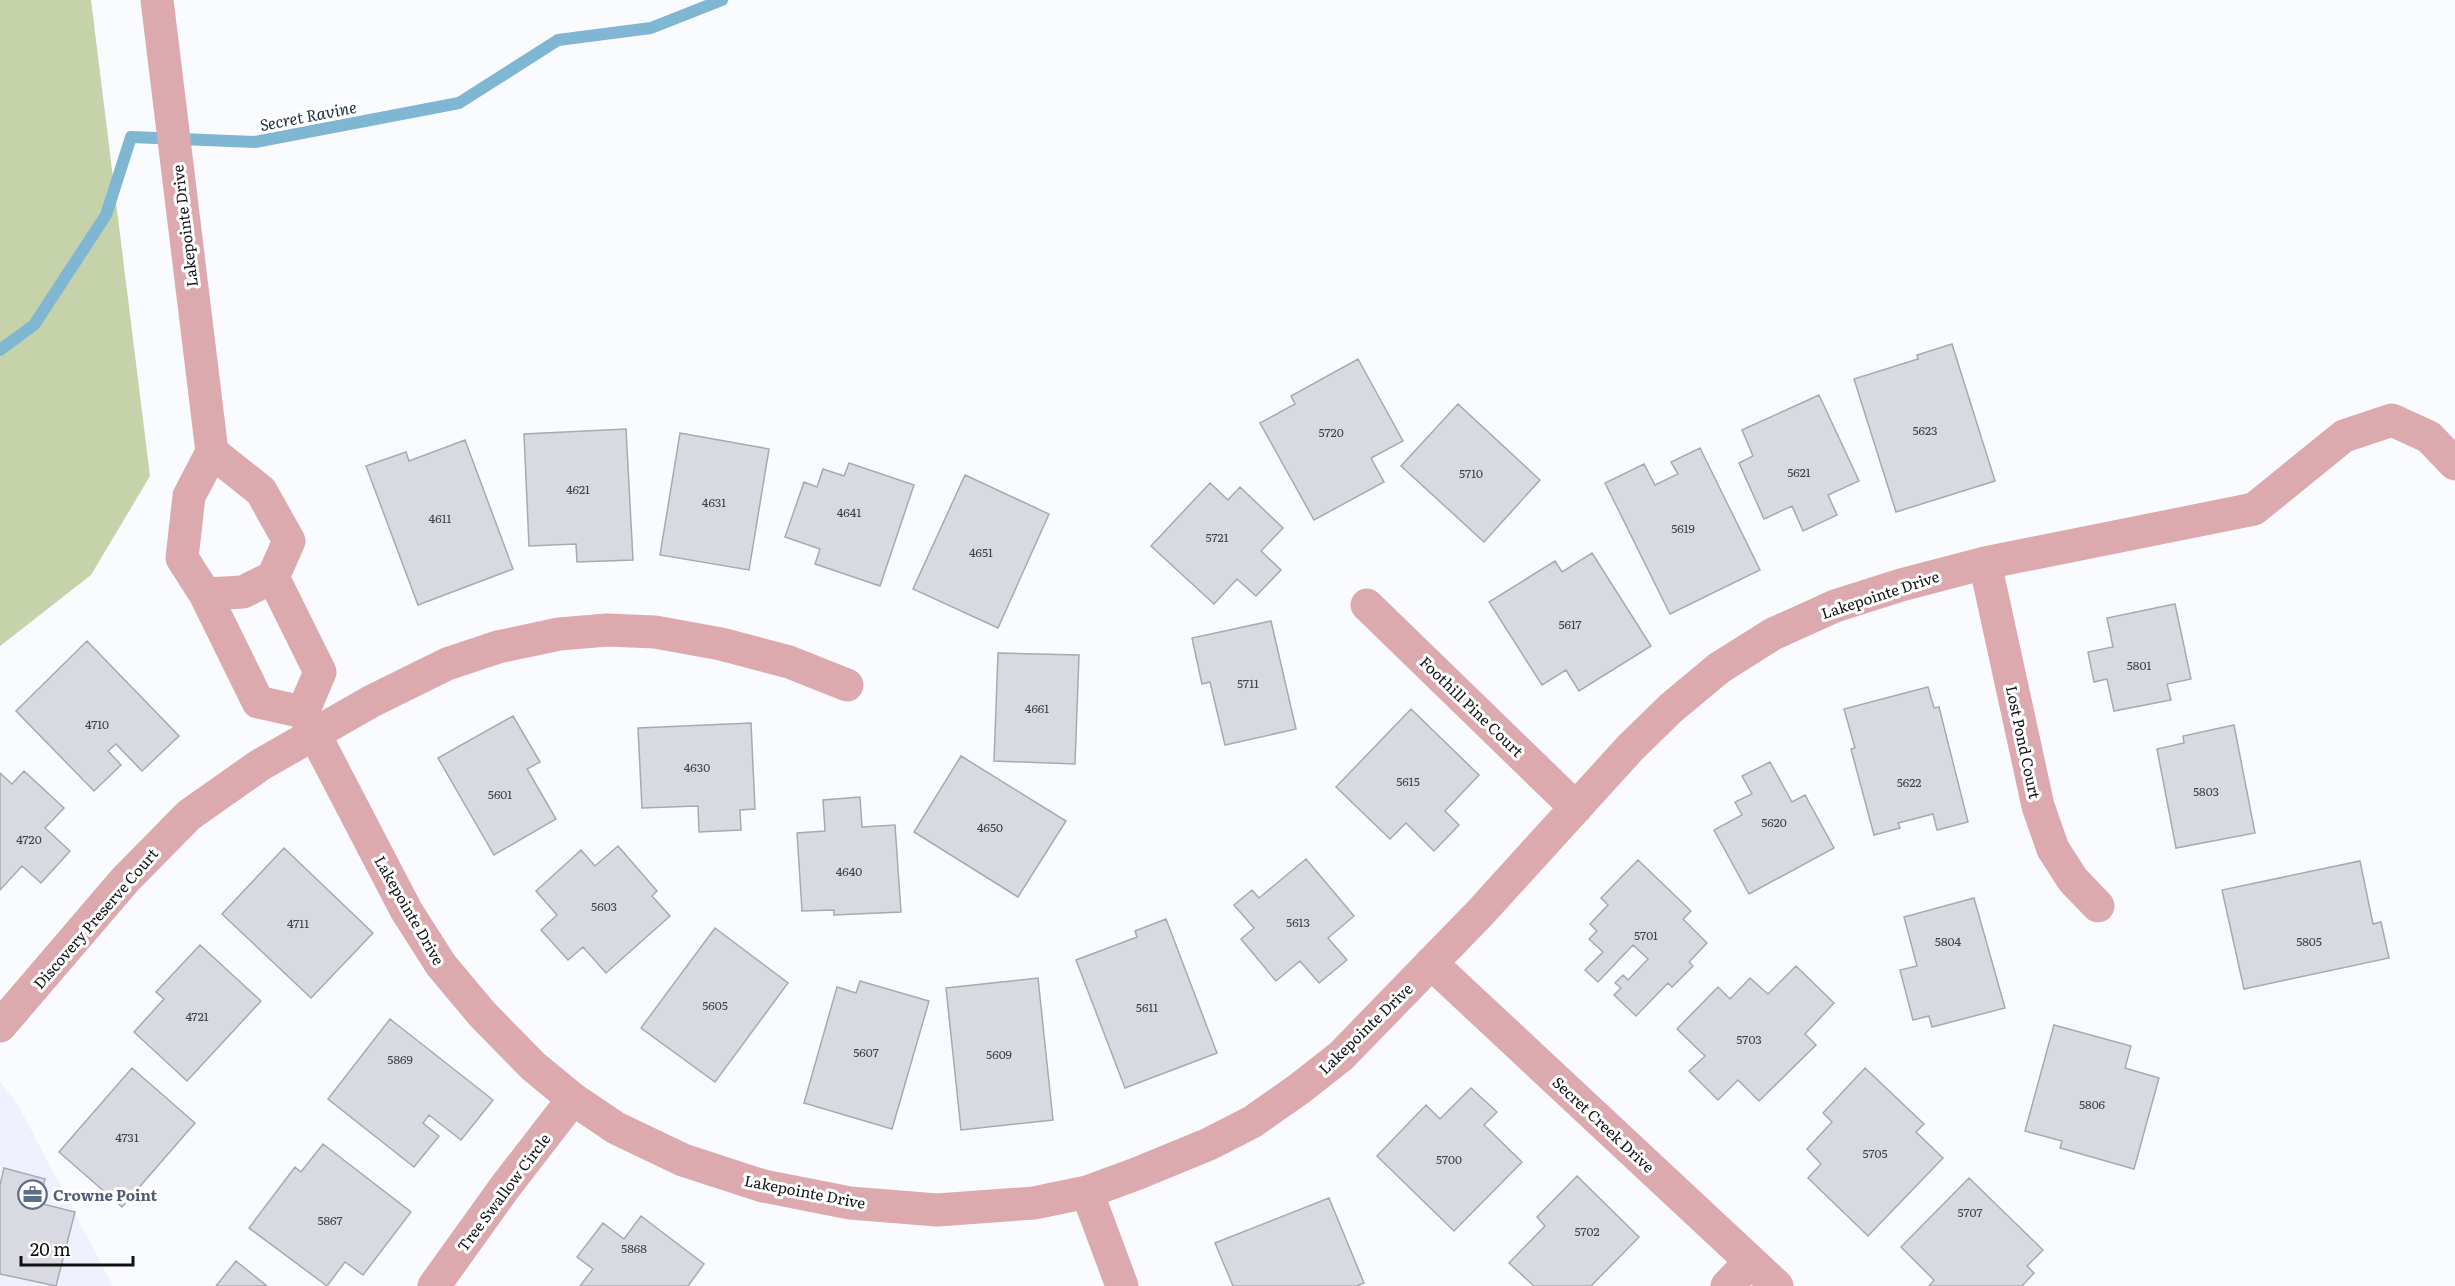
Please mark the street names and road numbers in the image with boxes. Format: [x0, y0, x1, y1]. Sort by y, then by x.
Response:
street label: Lakepointe Drive [165, 163, 203, 288]
street label: Lakepointe Drive [1818, 564, 1942, 624]
street label: Foothill Pine Court [1415, 650, 1529, 762]
street label: Lost Pond Court [2001, 683, 2047, 801]
street label: Discovery Preserve Court [27, 842, 163, 994]
street label: Lakepointe Drive [369, 851, 451, 969]
street label: Lakepointe Drive [1313, 977, 1417, 1079]
street label: Secret Creek Drive [1548, 1071, 1660, 1178]
street label: Tree Swallow Circle [451, 1128, 555, 1256]
street label: Lakepointe Drive [742, 1168, 868, 1214]

